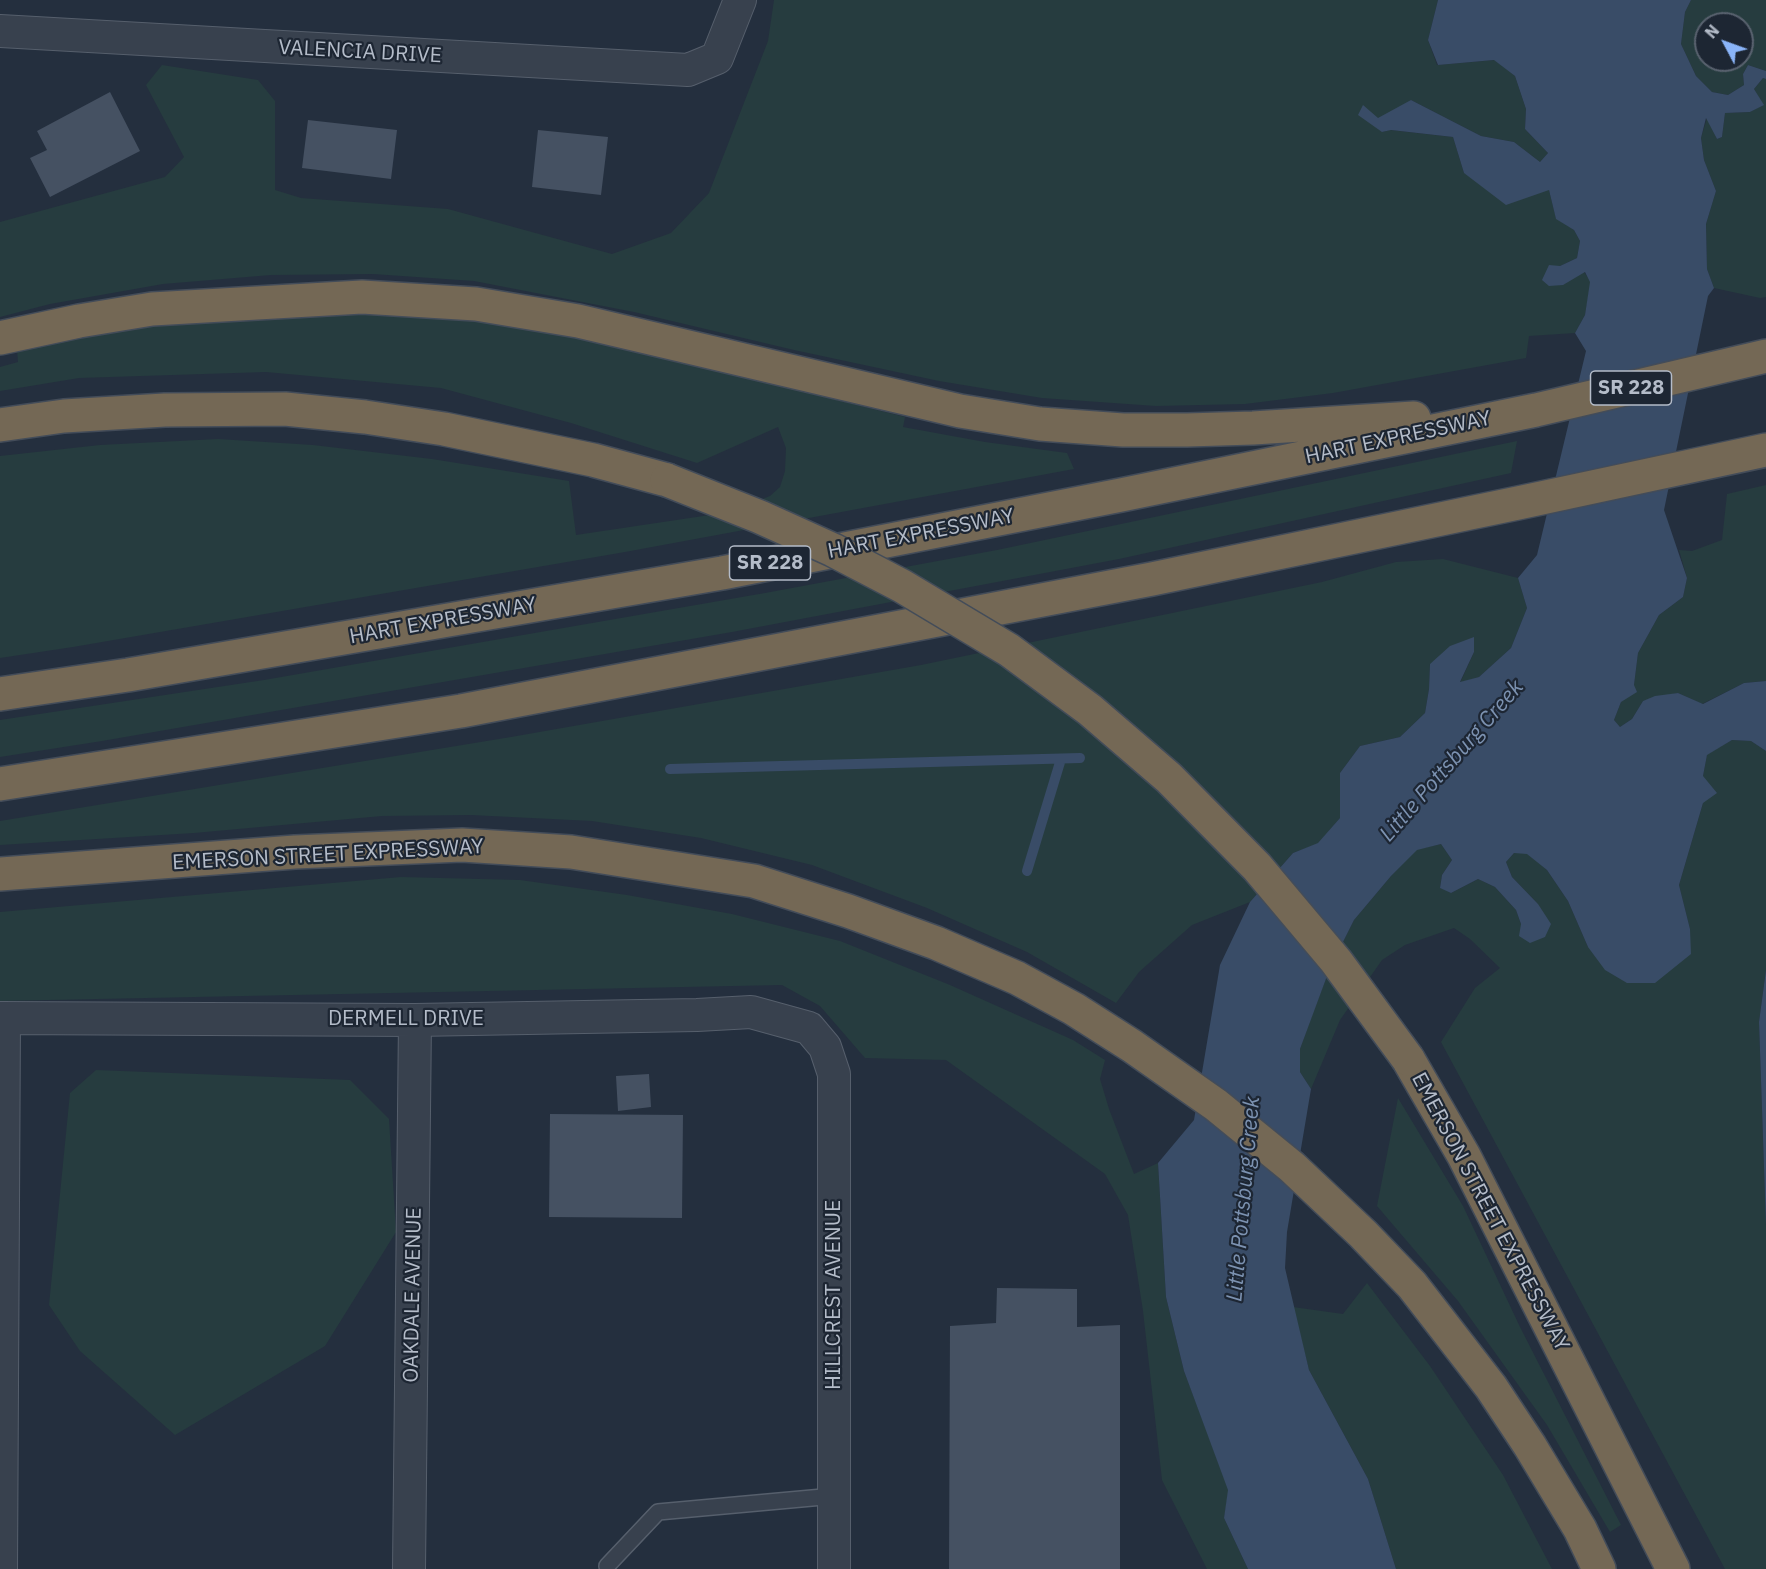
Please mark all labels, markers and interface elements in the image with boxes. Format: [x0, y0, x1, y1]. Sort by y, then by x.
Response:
north arrow [1694, 12, 1754, 72]
text: N [1701, 21, 1723, 42]
street label: VALENCIA DRIVE [278, 35, 442, 69]
road number: SR 228 [1590, 371, 1672, 405]
street label: HART EXPRESSWAY [1303, 406, 1493, 470]
street label: HART EXPRESSWAY [826, 504, 1016, 564]
road number: SR 228 [730, 546, 810, 580]
street label: HART EXPRESSWAY [348, 592, 538, 650]
water label: Little Pottsburg Creek [1375, 675, 1529, 847]
street label: EMERSON STREET EXPRESSWAY [172, 834, 484, 876]
street label: DERMELL DRIVE [328, 1006, 484, 1032]
street label: EMERSON STREET EXPRESSWAY [1406, 1068, 1574, 1356]
water label: Little Pottsburg Creek [1222, 1095, 1266, 1303]
street label: HILLCREST AVENUE [821, 1200, 847, 1390]
street label: OAKDALE AVENUE [399, 1207, 427, 1383]

